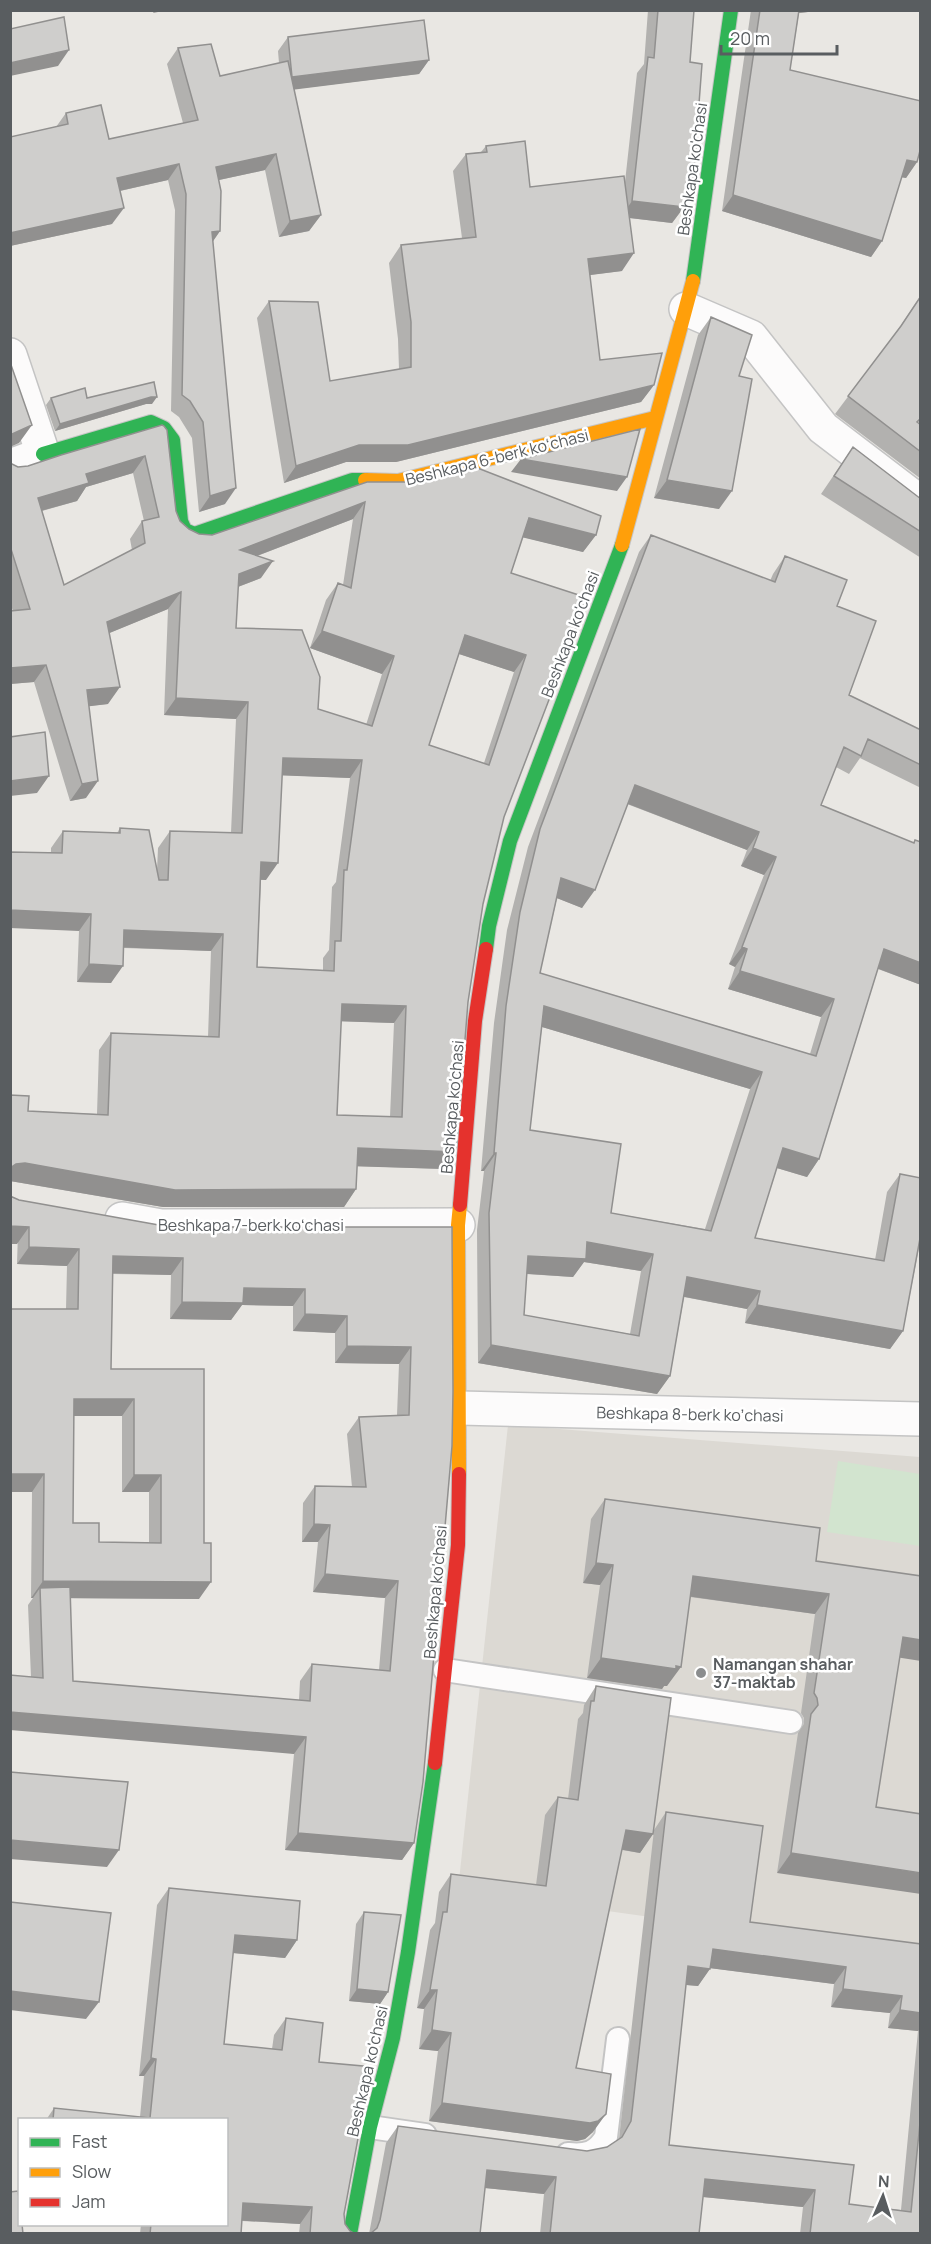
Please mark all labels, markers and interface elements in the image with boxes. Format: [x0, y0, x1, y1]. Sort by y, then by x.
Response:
scale bar [721, 18, 836, 56]
text: 20 m [730, 26, 770, 50]
street label: Beshkapa ko'chasi [672, 101, 712, 237]
street label: Beshkapa 6-berk koʻchasi [403, 424, 591, 490]
street label: Beshkapa ko'chasi [536, 568, 604, 700]
street label: Beshkapa ko'chasi [435, 1039, 469, 1175]
street label: Beshkapa 7-berk koʻchasi [158, 1214, 344, 1236]
street label: Beshkapa 8-berk koʼchasi [596, 1401, 784, 1427]
street label: Beshkapa ko'chasi [418, 1524, 452, 1660]
place label: Namangan shahar 37-maktab [713, 1653, 853, 1693]
marker: Namangan shahar 37-maktab [694, 1666, 708, 1680]
street label: Beshkapa ko'chasi [341, 2003, 393, 2139]
legend [18, 2118, 228, 2226]
text: Fast [72, 2129, 107, 2153]
text: Slow [72, 2159, 112, 2183]
north arrow [853, 2166, 913, 2226]
text: N [877, 2170, 890, 2192]
text: Jam [72, 2189, 106, 2213]

